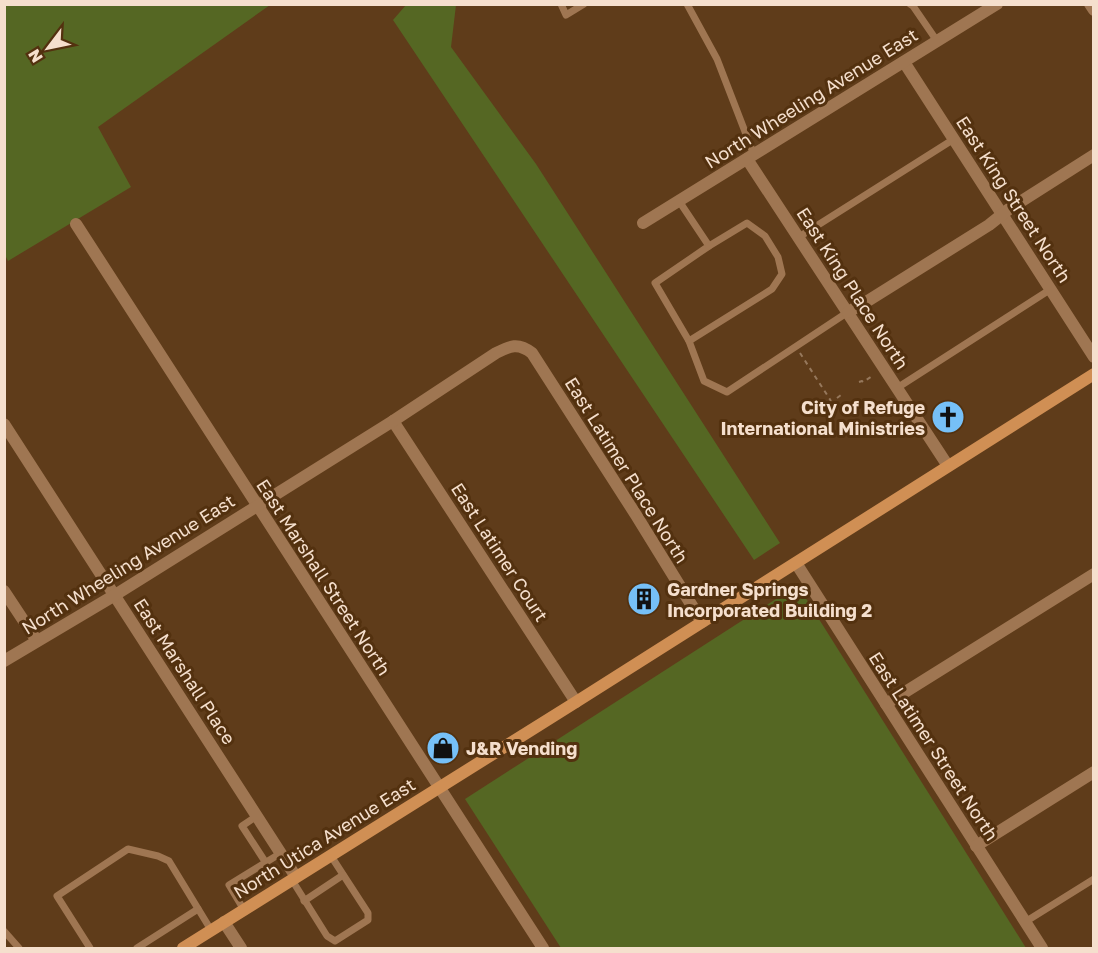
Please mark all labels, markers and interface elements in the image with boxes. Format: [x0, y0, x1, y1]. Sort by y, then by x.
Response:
north arrow [18, 18, 78, 78]
street label: North Wheeling Avenue East [701, 23, 921, 173]
text: N [24, 45, 47, 66]
street label: East King Street North [952, 112, 1076, 286]
street label: East King Place North [792, 203, 914, 373]
street label: East Latimer Place North [561, 373, 693, 567]
place label: City of Refuge International Ministries [720, 396, 925, 439]
church icon: City of Refuge International Ministries [930, 399, 966, 435]
street label: East Marshall Street North [252, 475, 396, 679]
street label: East Latimer Court [447, 478, 553, 626]
street label: North Wheeling Avenue East [18, 489, 238, 639]
place label: Gardner Springs Incorporated Building 2 [667, 578, 872, 621]
building icon: Gardner Springs Incorporated Building 2 [626, 581, 662, 617]
street label: East Marshall Place [130, 594, 240, 748]
street label: East Latimer Street North [865, 648, 1003, 844]
shop icon: J&R Vending [425, 730, 461, 766]
place label: J&R Vending [466, 737, 577, 759]
street label: North Utica Avenue East [229, 773, 419, 903]

